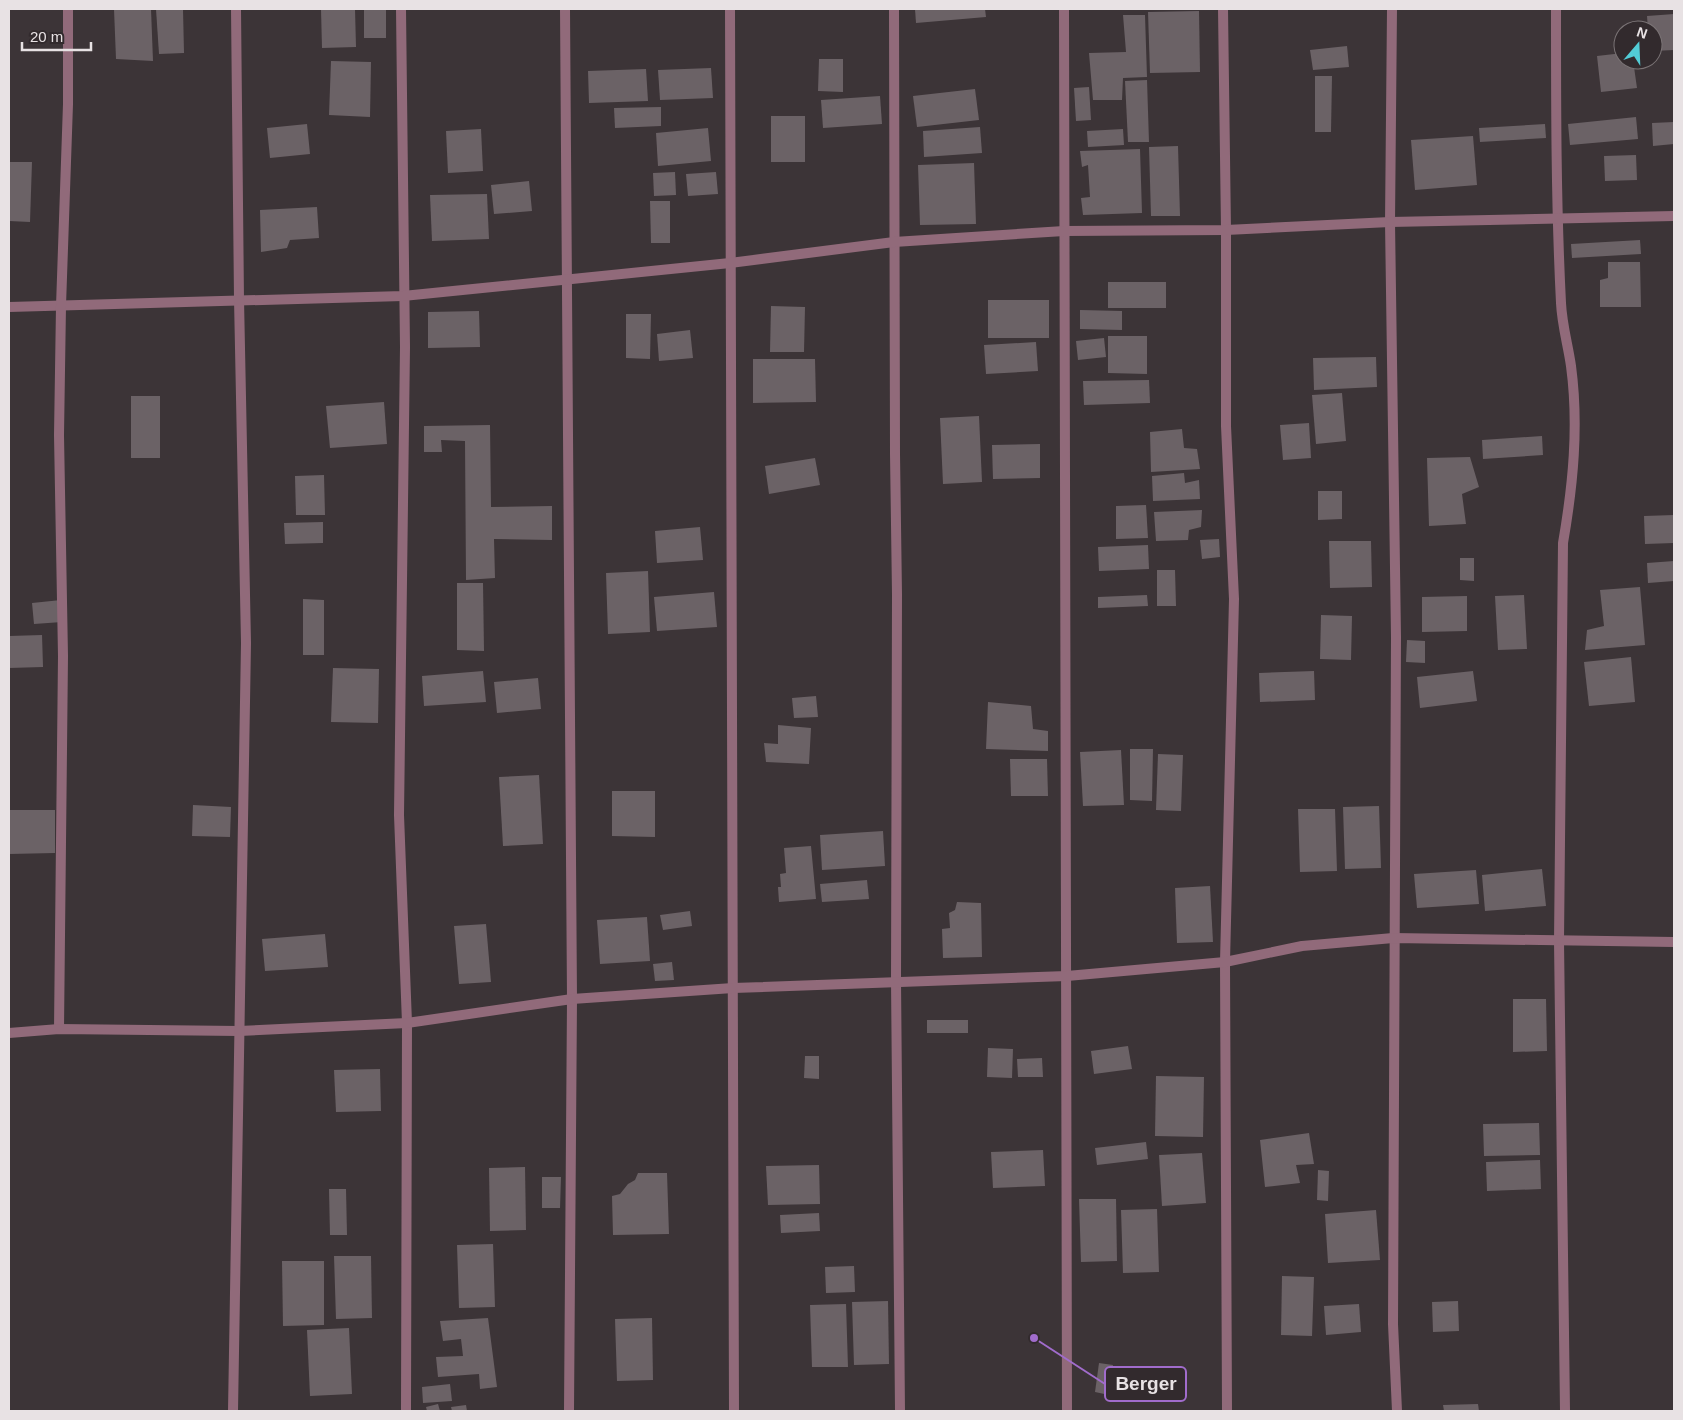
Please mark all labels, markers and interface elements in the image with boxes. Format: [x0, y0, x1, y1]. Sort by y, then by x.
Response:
scale bar [22, 20, 91, 52]
north arrow [1613, 20, 1663, 70]
text: N [1635, 23, 1650, 42]
text: 20 m [30, 28, 63, 45]
callout: Berger [1105, 1367, 1186, 1401]
text: Berger [1115, 1373, 1177, 1394]

